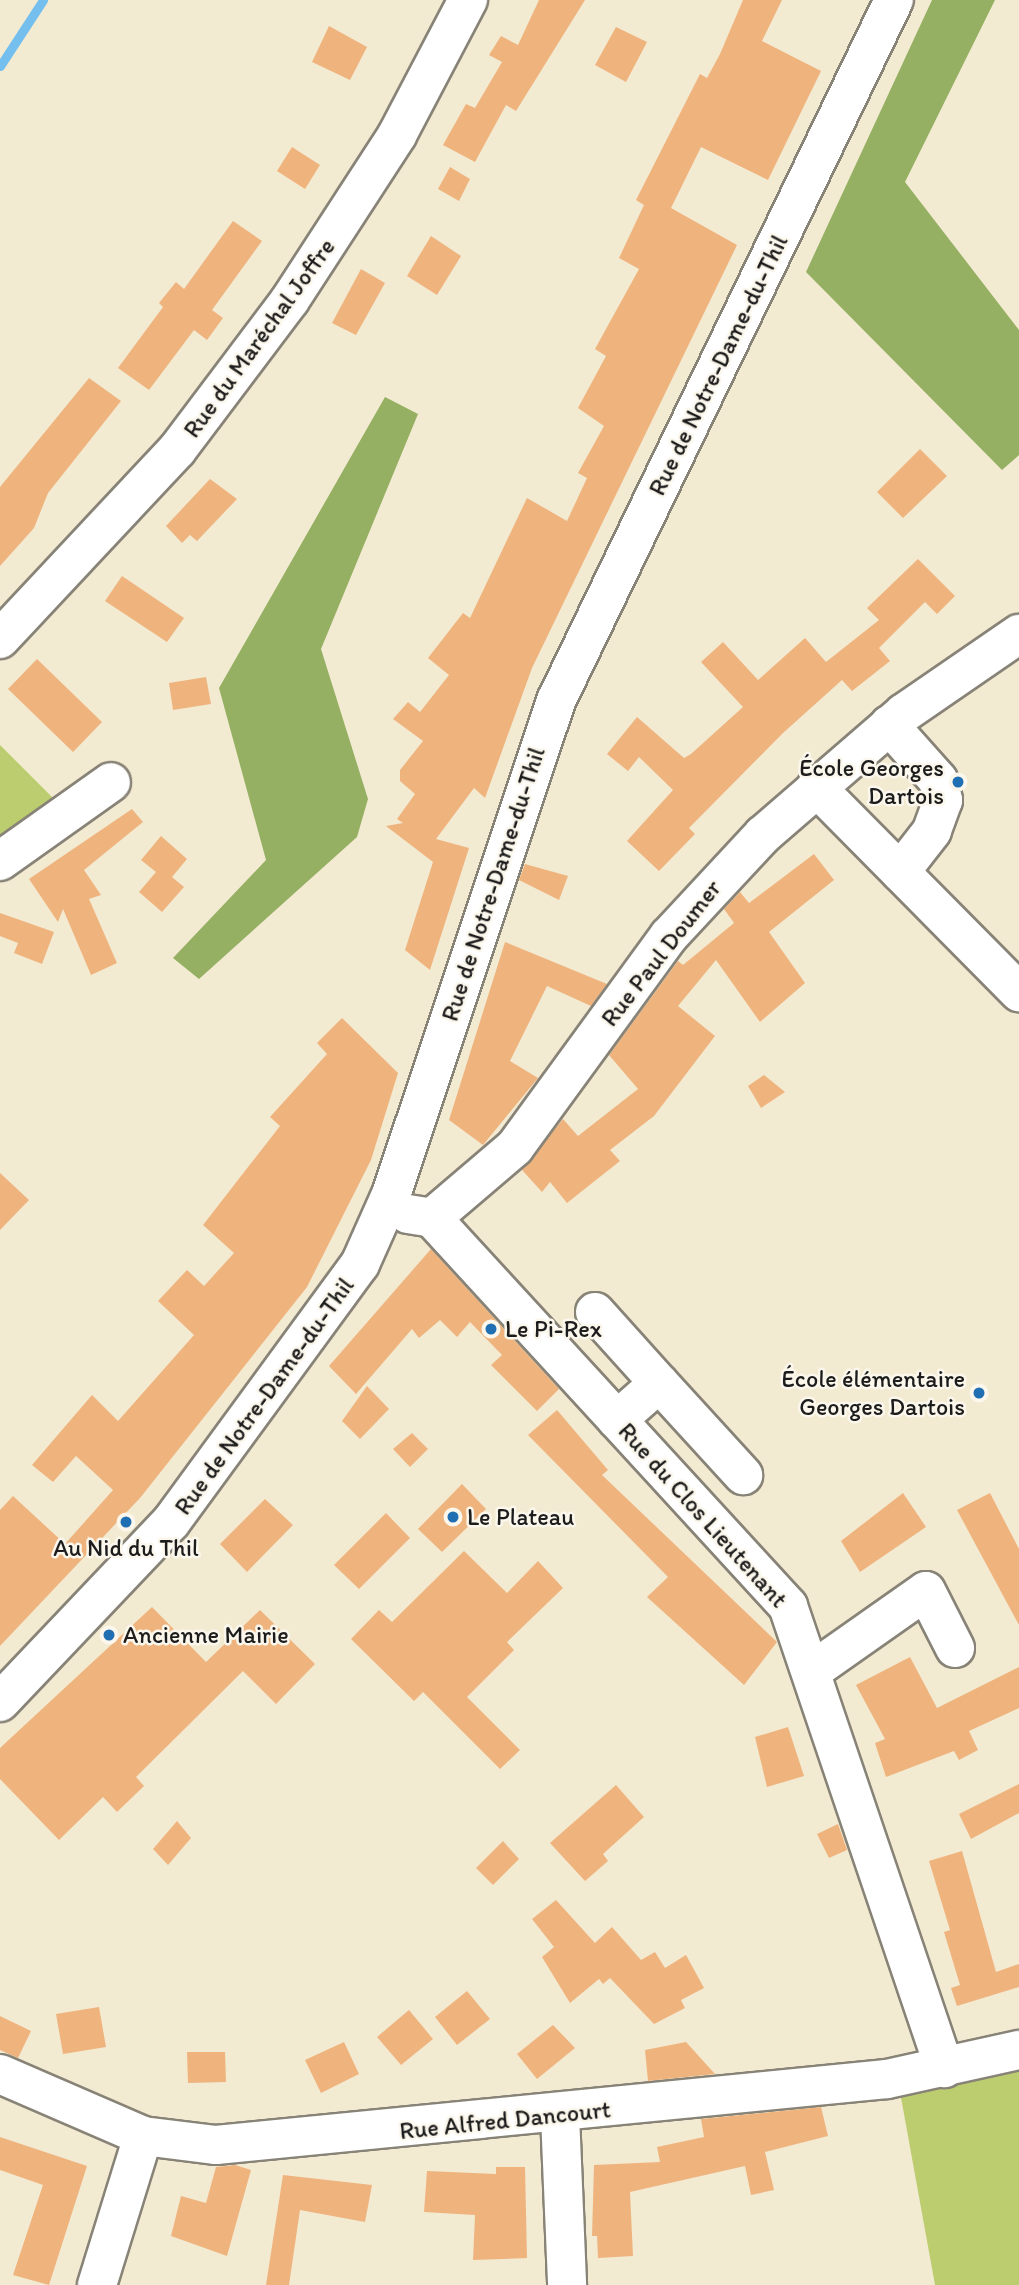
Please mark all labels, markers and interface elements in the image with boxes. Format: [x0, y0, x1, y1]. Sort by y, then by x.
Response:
street label: Rue de Notre-Dame-du-Thil [642, 230, 794, 500]
street label: Rue du Maréchal Joffre [177, 233, 341, 443]
street label: Rue de Notre-Dame-du-Thil [435, 744, 551, 1024]
place label: École Georges Dartois [799, 754, 944, 810]
marker: École Georges Dartois [950, 774, 966, 790]
street label: Rue Paul Doumer [595, 874, 727, 1032]
street label: Rue de Notre-Dame-du-Thil [168, 1272, 360, 1520]
place label: Le Pi-Rex [505, 1315, 602, 1343]
marker: Le Pi-Rex [483, 1321, 499, 1337]
place label: École élémentaire Georges Dartois [783, 1365, 965, 1421]
marker: École élémentaire Georges Dartois [971, 1385, 987, 1401]
street label: Rue du Clos Lieutenant [613, 1417, 793, 1613]
place label: Le Plateau [467, 1503, 575, 1531]
marker: Le Plateau [445, 1509, 461, 1525]
marker: Au Nid du Thil [118, 1514, 134, 1530]
place label: Au Nid du Thil [53, 1534, 199, 1562]
place label: Ancienne Mairie [123, 1621, 289, 1649]
marker: Ancienne Mairie [101, 1627, 117, 1643]
street label: Rue Alfred Dancourt [398, 2095, 612, 2145]

